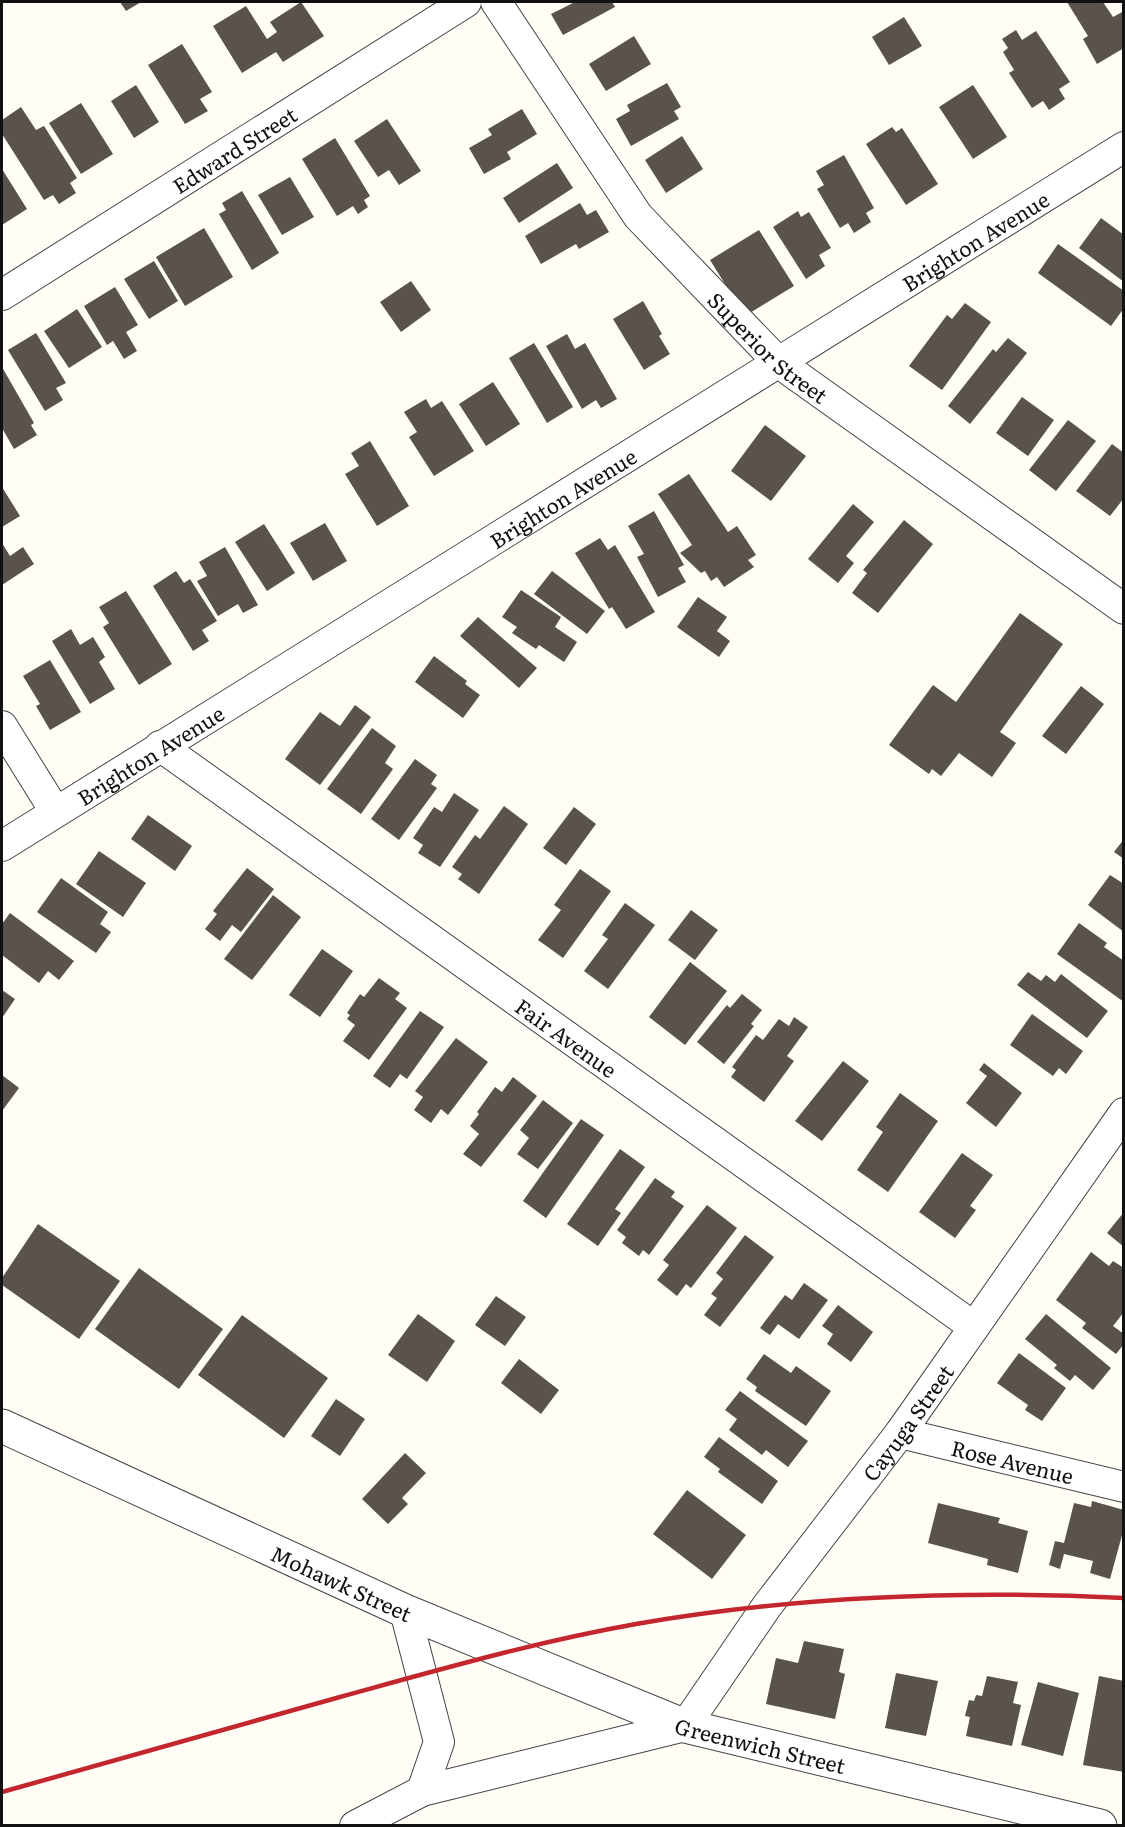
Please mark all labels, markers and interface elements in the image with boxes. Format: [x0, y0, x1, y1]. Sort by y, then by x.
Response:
street label: Edward Street [165, 97, 302, 200]
street label: Brighton Avenue [895, 182, 1054, 298]
street label: Superior Street [702, 284, 835, 409]
street label: Brighton Avenue [483, 439, 642, 555]
street label: Brighton Avenue [70, 696, 229, 812]
street label: Fair Avenue [510, 989, 624, 1084]
street label: Cayuga Street [854, 1357, 960, 1487]
street label: Rose Avenue [948, 1430, 1077, 1490]
street label: Mohawk Street [266, 1536, 417, 1628]
street label: Greenwich Street [671, 1708, 849, 1780]

